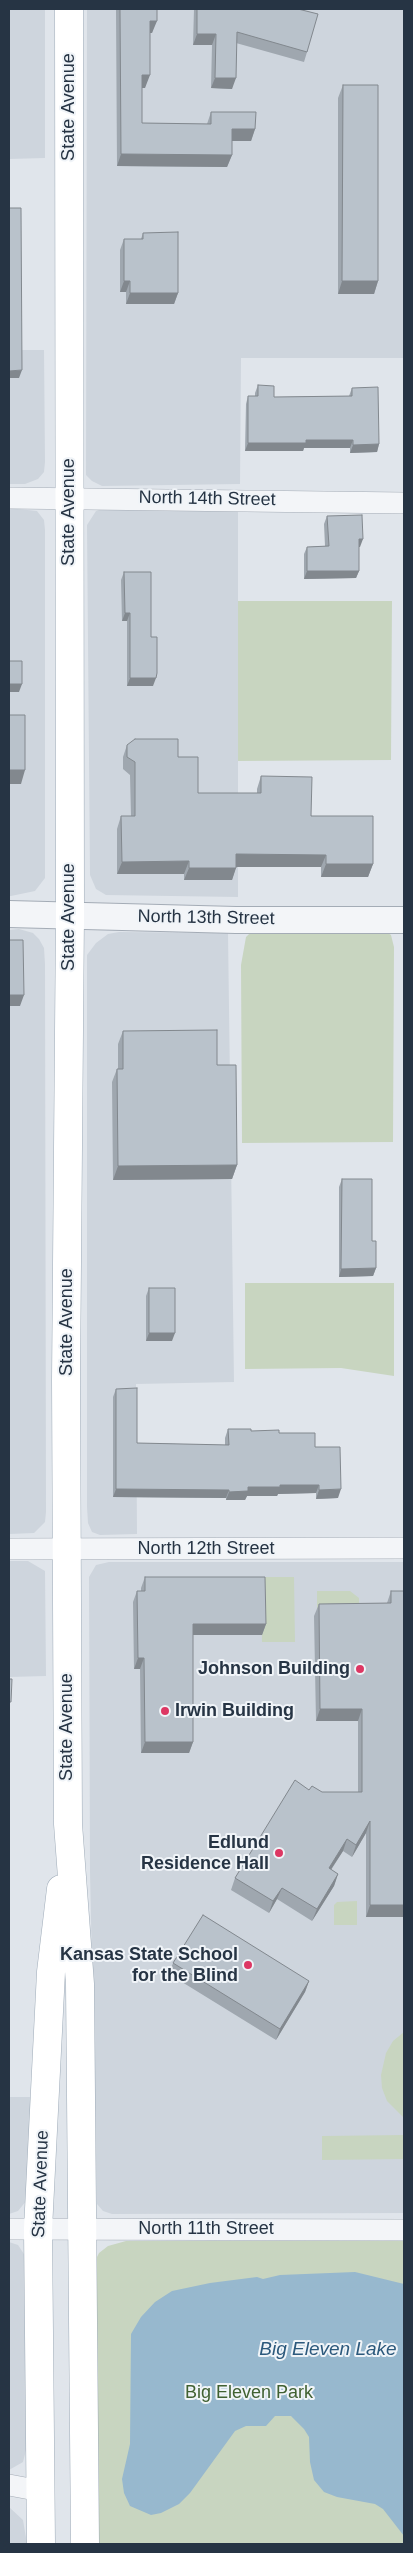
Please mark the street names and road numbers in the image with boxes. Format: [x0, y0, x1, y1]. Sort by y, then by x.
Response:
street label: State Avenue [58, 53, 80, 161]
street label: State Avenue [58, 458, 80, 566]
street label: North 14th Street [138, 487, 276, 511]
street label: State Avenue [58, 863, 80, 971]
street label: North 13th Street [137, 906, 275, 930]
street label: State Avenue [56, 1268, 78, 1376]
street label: North 12th Street [137, 1538, 275, 1560]
street label: State Avenue [56, 1673, 78, 1781]
street label: State Avenue [28, 2130, 54, 2238]
street label: North 11th Street [138, 2218, 274, 2240]

